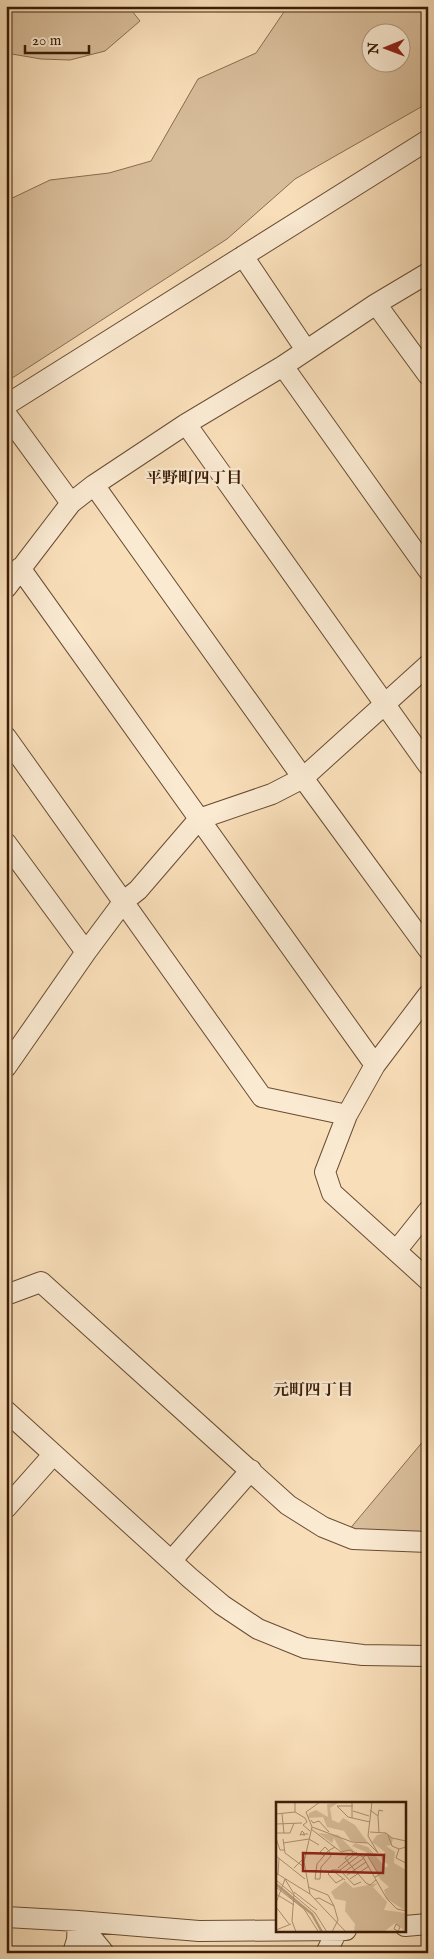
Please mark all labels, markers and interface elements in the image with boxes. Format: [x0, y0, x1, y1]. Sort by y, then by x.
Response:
scale bar [25, 22, 89, 54]
north arrow [362, 22, 412, 72]
text: 20 m [32, 31, 62, 50]
text: N [365, 42, 383, 55]
district label: 平野町四丁目 [146, 469, 242, 489]
district label: 元町四丁目 [273, 1381, 353, 1401]
inset map [276, 1802, 406, 1932]

